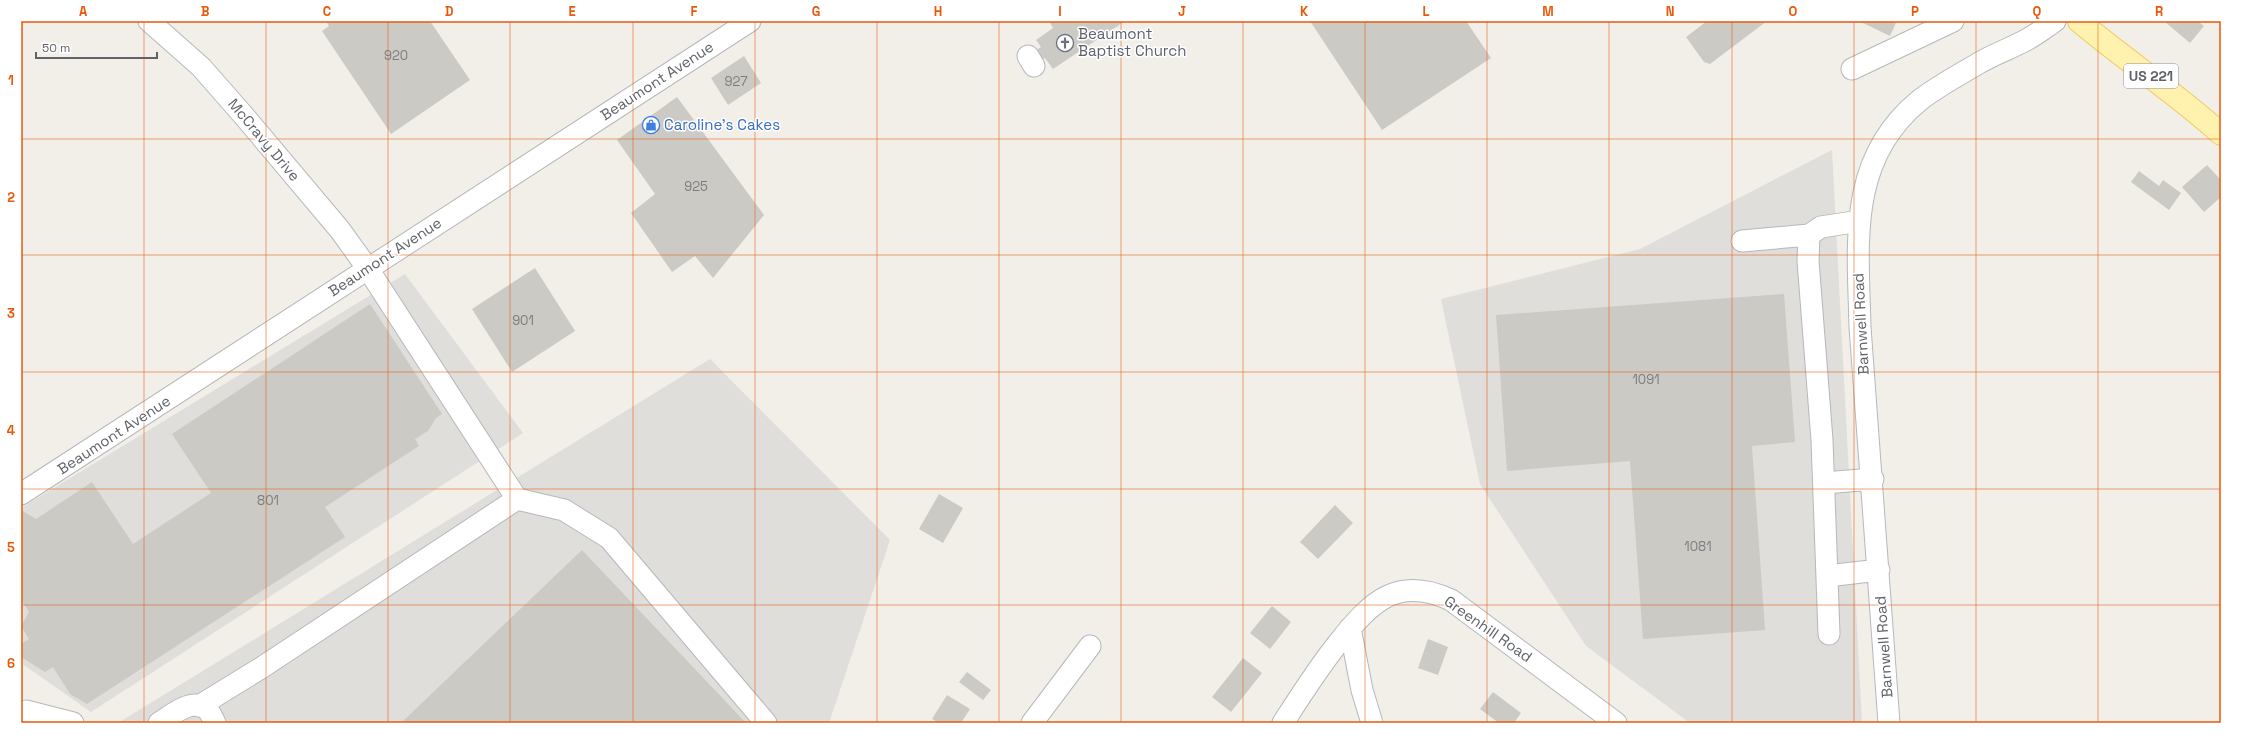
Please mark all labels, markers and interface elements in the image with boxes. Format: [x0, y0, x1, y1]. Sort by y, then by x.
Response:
text: A [79, 3, 88, 20]
text: B [201, 3, 210, 20]
text: C [323, 3, 331, 20]
text: D [445, 3, 454, 20]
text: E [568, 3, 576, 20]
text: F [691, 3, 698, 20]
text: G [812, 3, 820, 20]
text: H [934, 3, 942, 20]
text: I [1058, 3, 1062, 20]
text: J [1178, 3, 1186, 20]
text: K [1300, 3, 1309, 20]
text: L [1422, 3, 1430, 20]
text: M [1542, 3, 1554, 20]
text: N [1666, 3, 1674, 20]
text: O [1789, 3, 1798, 20]
text: P [1911, 3, 1919, 20]
text: Q [2033, 3, 2042, 20]
text: R [2155, 3, 2163, 20]
place label: Beaumont Baptist Church [1078, 24, 1186, 60]
church icon: Beaumont Baptist Church [1055, 33, 1075, 53]
scale bar [36, 34, 157, 60]
street label: Beaumont Avenue [597, 37, 717, 124]
text: 50 m [42, 40, 70, 56]
house number: 920 [384, 47, 408, 64]
road number: US 221 [2124, 64, 2178, 88]
text: 1 [8, 72, 14, 89]
house number: 927 [724, 73, 748, 90]
street label: McCravy Drive [224, 94, 305, 185]
shop icon: Caroline's Cakes [641, 115, 661, 135]
place label: Caroline's Cakes [664, 115, 780, 134]
house number: 925 [684, 178, 708, 195]
text: 2 [7, 189, 15, 206]
street label: Beaumont Avenue [325, 213, 445, 300]
street label: Barnwell Road [1848, 273, 1873, 376]
text: 3 [7, 305, 15, 322]
house number: 901 [512, 312, 534, 329]
house number: 1091 [1632, 371, 1660, 388]
street label: Beaumont Avenue [54, 391, 174, 478]
text: 4 [7, 422, 15, 439]
house number: 801 [257, 492, 279, 509]
house number: 1081 [1684, 538, 1712, 555]
text: 5 [7, 539, 15, 556]
street label: Greenhill Road [1441, 591, 1536, 666]
street label: Barnwell Road [1870, 595, 1897, 699]
text: 6 [7, 655, 15, 672]

